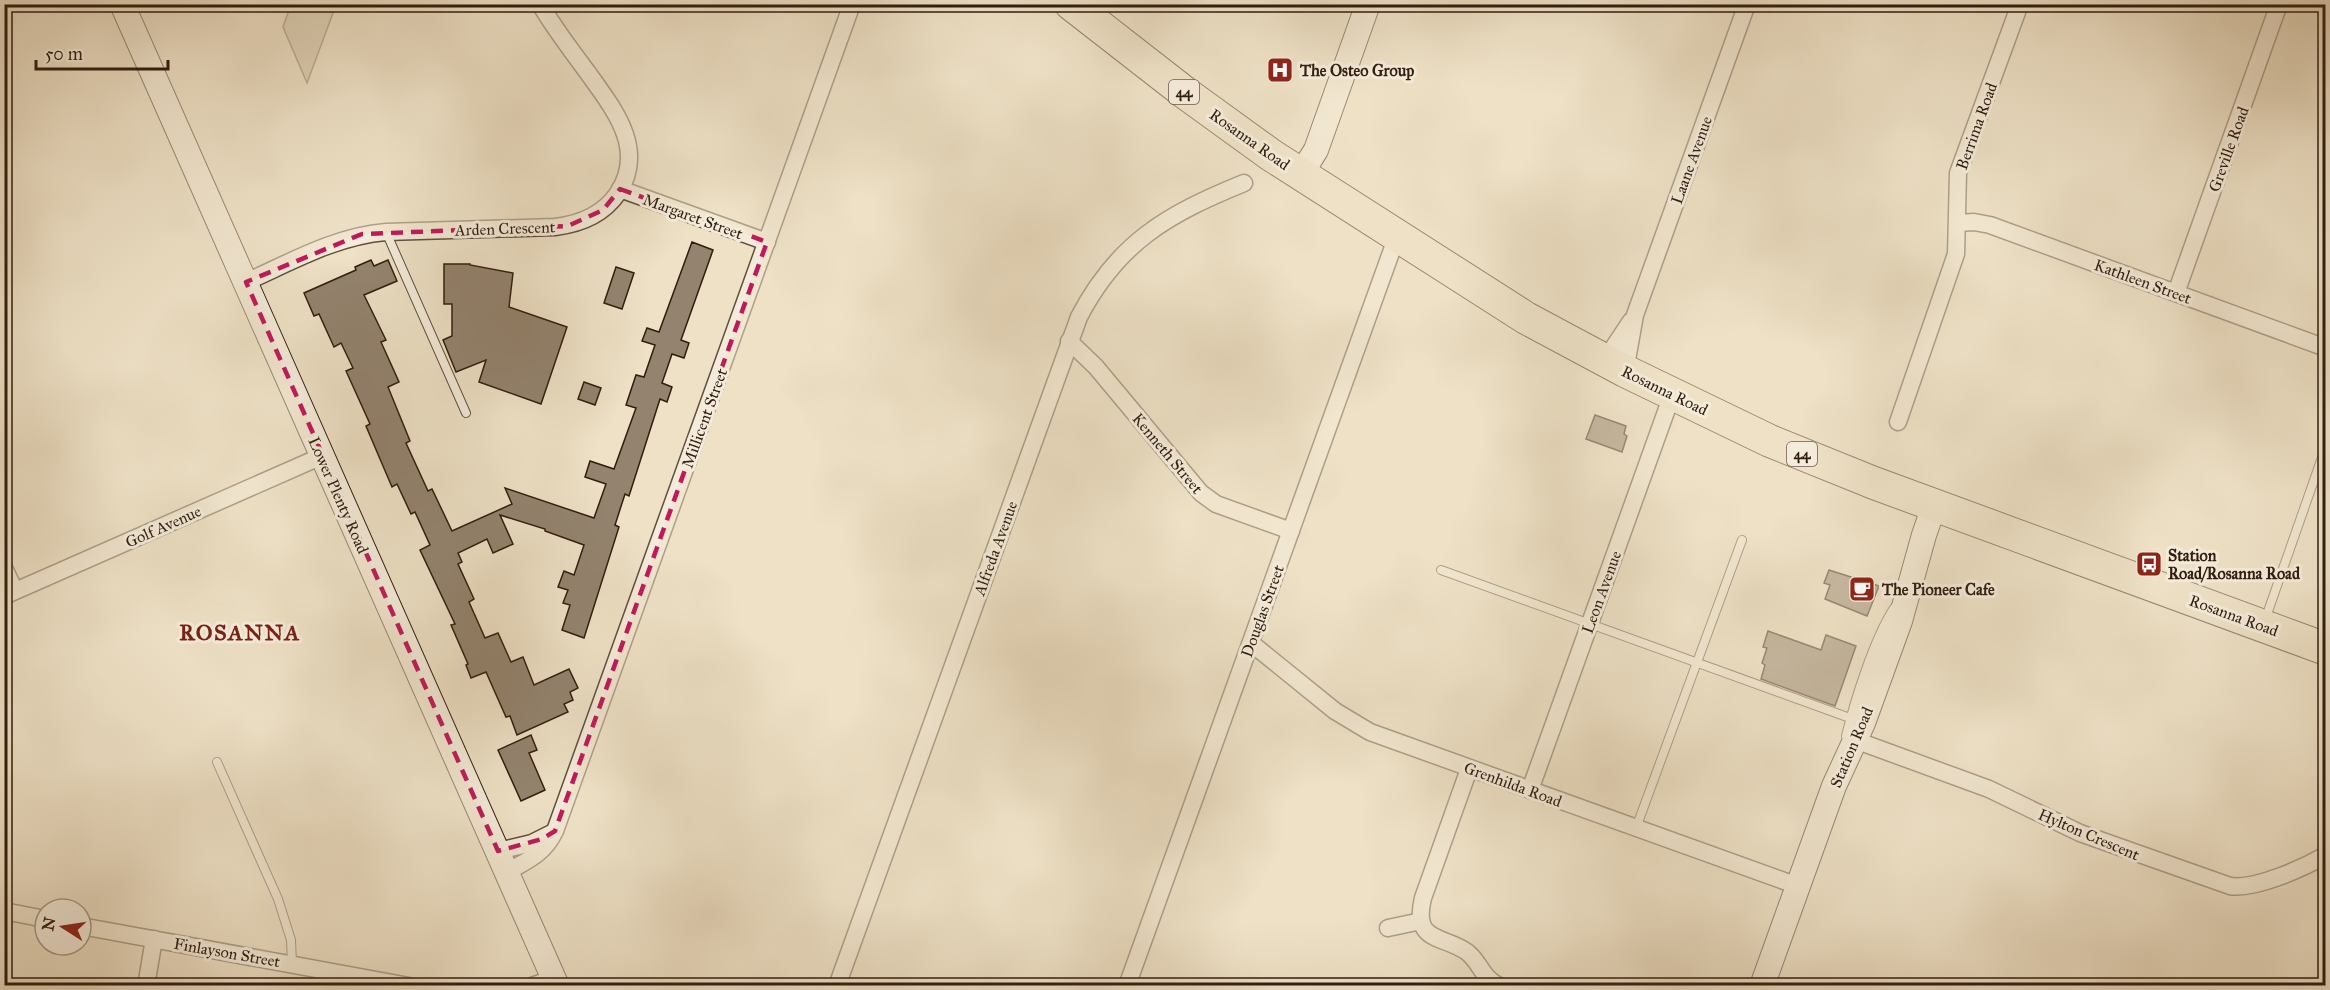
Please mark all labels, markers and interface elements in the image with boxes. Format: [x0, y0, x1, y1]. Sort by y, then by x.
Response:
scale bar [36, 33, 168, 71]
text: 50 m [45, 43, 83, 65]
hospital icon: The Osteo Group [1265, 55, 1295, 85]
place label: The Osteo Group [1299, 61, 1414, 81]
road number: 44 [1169, 80, 1199, 104]
street label: Berrima Road [1952, 80, 2001, 172]
street label: Greville Road [2204, 104, 2253, 194]
street label: Rosanna Road [1206, 105, 1293, 174]
street label: Laane Avenue [1667, 113, 1716, 207]
street label: Margaret Street [640, 190, 746, 244]
street label: Arden Crescent [453, 217, 556, 240]
street label: Kathleen Street [2092, 255, 2194, 308]
street label: Rosanna Road [1619, 361, 1711, 419]
street label: Millicent Street [678, 365, 731, 471]
street label: Kenneth Street [1128, 409, 1207, 498]
street label: Lower Plenty Road [304, 434, 373, 557]
road number: 44 [1787, 442, 1817, 466]
street label: Alfreda Avenue [969, 498, 1021, 599]
street label: Golf Avenue [122, 501, 204, 552]
place label: Station Road/Rosanna Road [2168, 546, 2301, 583]
street label: Leon Avenue [1578, 548, 1625, 636]
bus stop icon: Station Road/Rosanna Road [2134, 549, 2164, 579]
street label: Douglas Street [1237, 562, 1289, 660]
cafe icon: The Pioneer Cafe [1847, 574, 1877, 604]
place label: The Pioneer Cafe [1881, 580, 1995, 599]
street label: Rosanna Road [2187, 591, 2281, 640]
district label: ROSANNA [179, 619, 301, 646]
street label: Station Road [1826, 704, 1877, 790]
street label: Grenhilda Road [1461, 758, 1564, 811]
street label: Hylton Crescent [2035, 805, 2143, 864]
north arrow [33, 897, 93, 957]
text: N [38, 915, 60, 933]
street label: Finlayson Street [172, 934, 282, 971]

